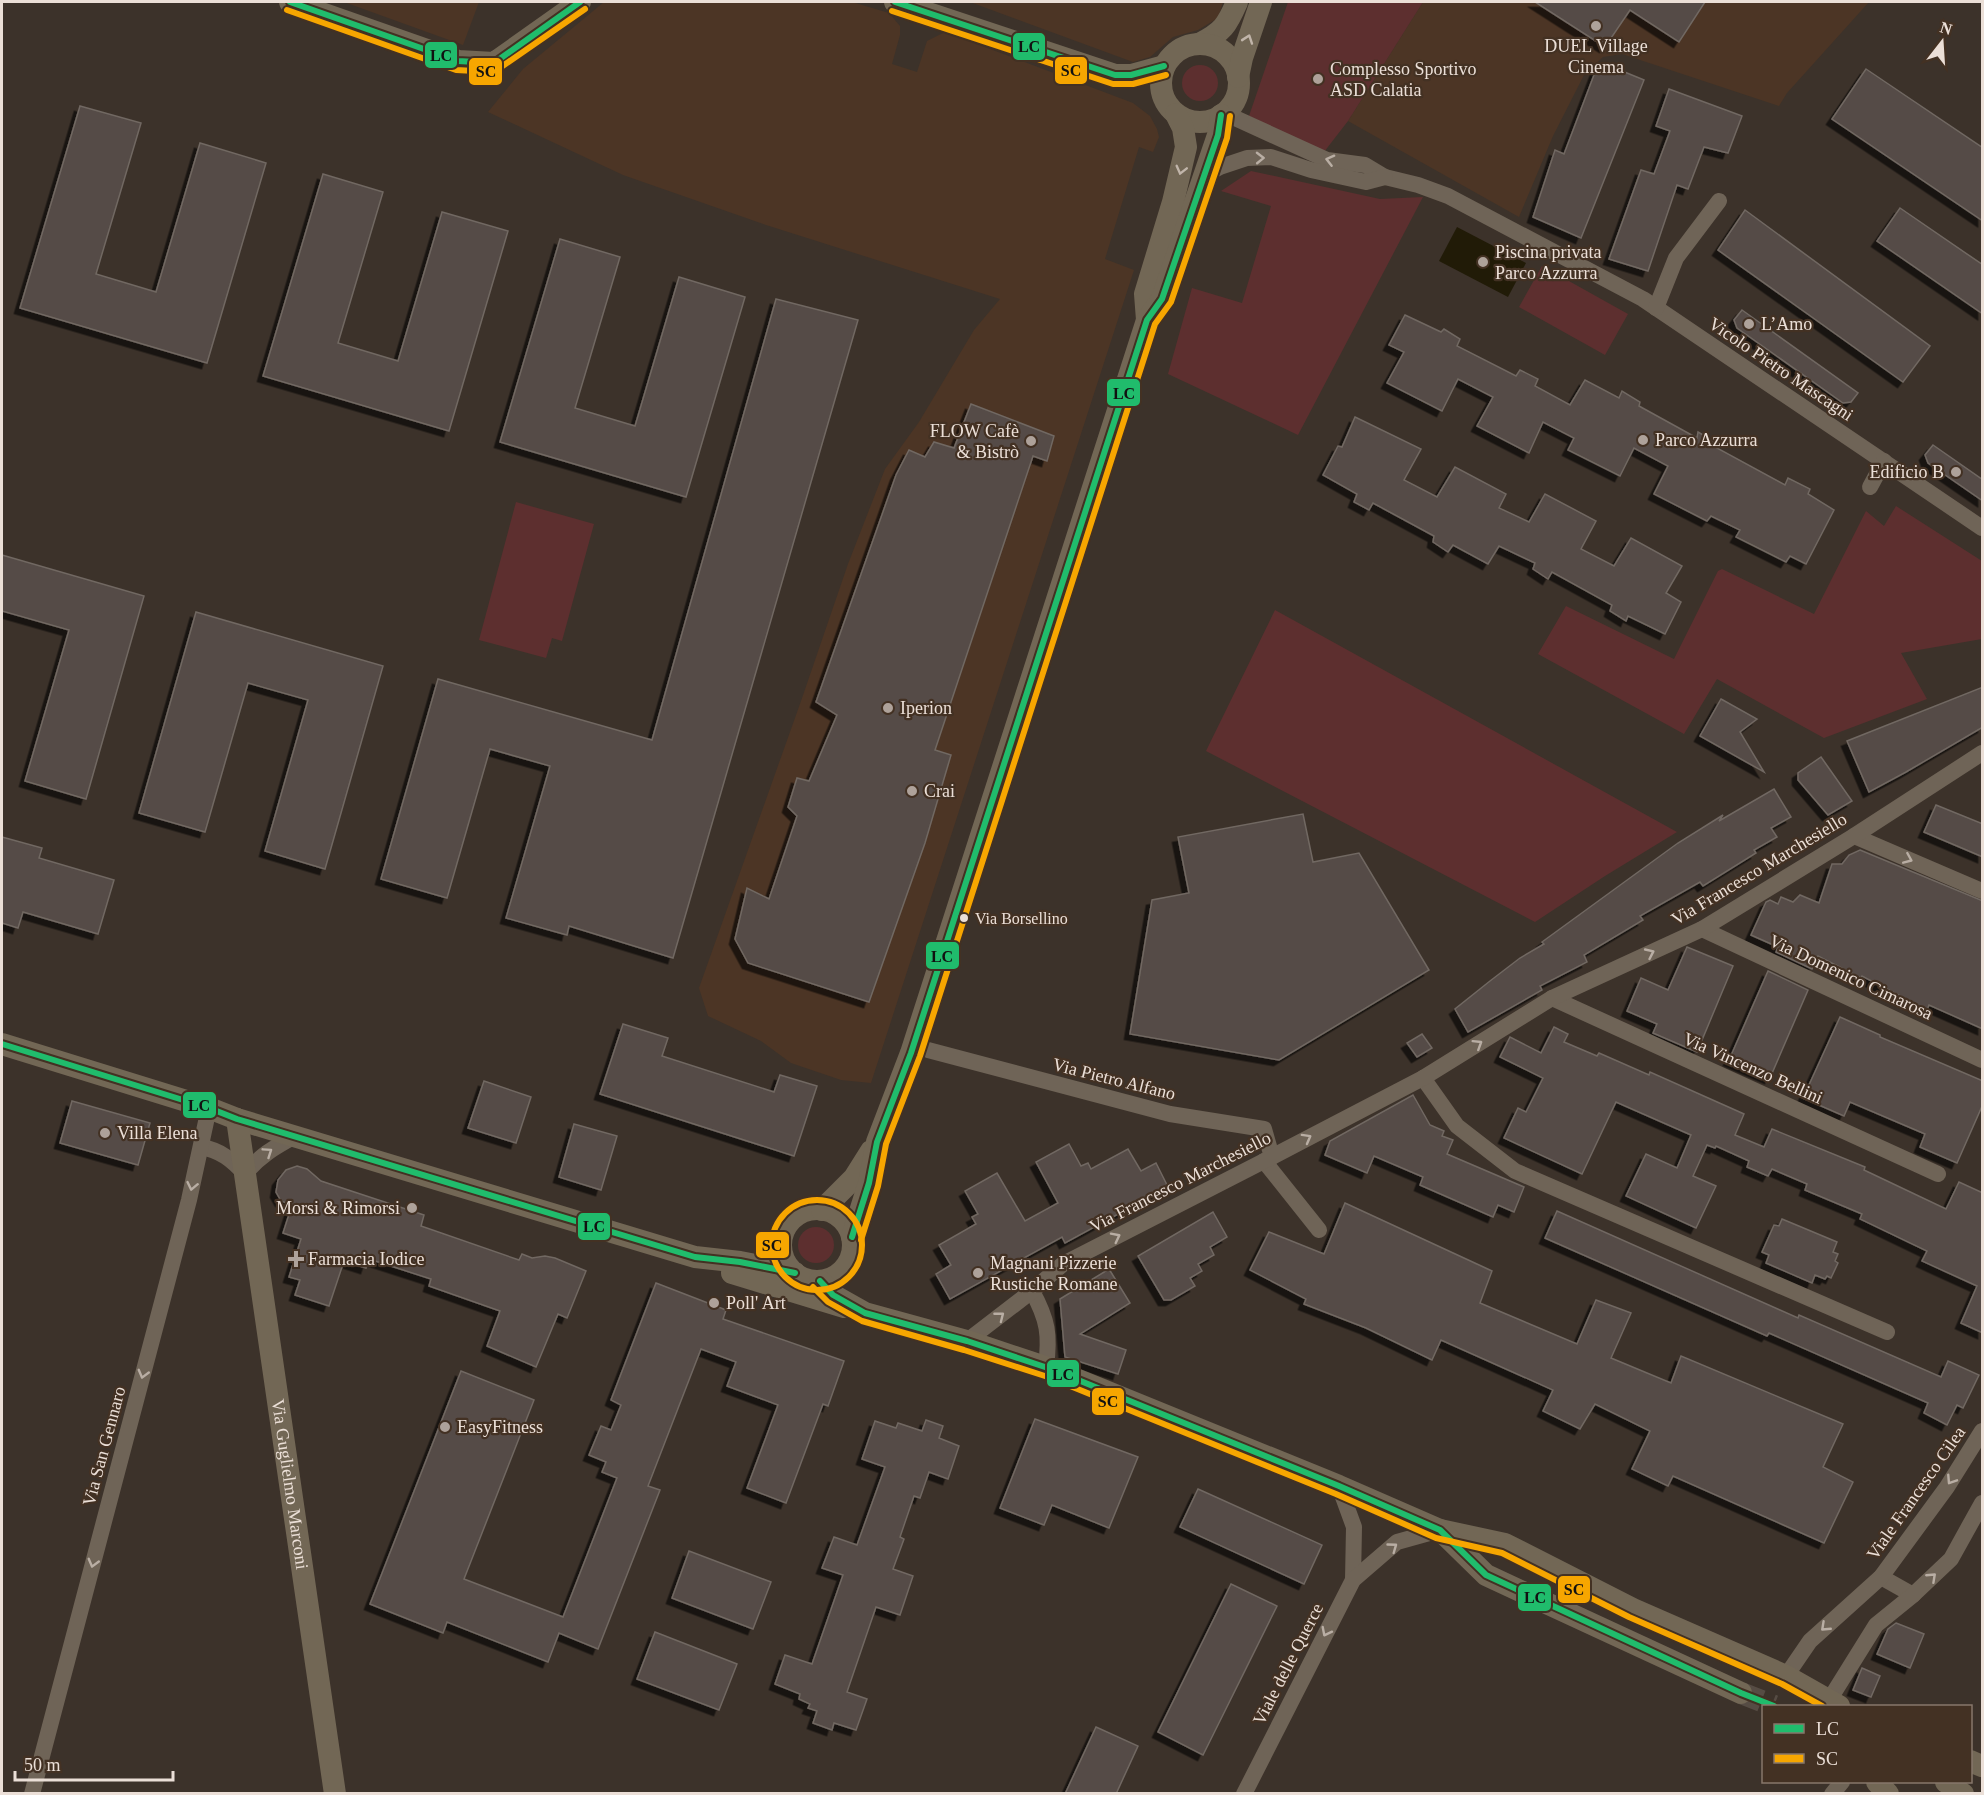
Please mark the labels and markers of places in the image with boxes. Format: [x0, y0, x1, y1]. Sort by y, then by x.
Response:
marker: DUEL Village Cinema [1589, 19, 1603, 33]
place label: DUEL Village Cinema [1544, 36, 1648, 77]
place label: Complesso Sportivo ASD Calatia [1330, 59, 1477, 100]
marker: Complesso Sportivo ASD Calatia [1311, 72, 1325, 86]
place label: Piscina privata Parco Azzurra [1495, 242, 1601, 283]
marker: Piscina privata Parco Azzurra [1476, 255, 1490, 269]
place label: L’Amo [1761, 314, 1812, 334]
marker: L’Amo [1742, 317, 1756, 331]
place label: FLOW Cafè & Bistrò [930, 421, 1019, 462]
place label: Parco Azzurra [1655, 430, 1757, 450]
marker: Parco Azzurra [1636, 433, 1650, 447]
marker: FLOW Cafè & Bistrò [1024, 434, 1038, 448]
place label: Edificio B [1870, 462, 1944, 482]
marker: Edificio B [1949, 465, 1963, 479]
place label: Iperion [900, 698, 952, 718]
marker: Iperion [881, 701, 895, 715]
place label: Crai [924, 781, 955, 801]
marker: Crai [905, 784, 919, 798]
place label: Via Borsellino [975, 910, 1068, 927]
marker: Via Borsellino [958, 912, 970, 924]
place label: Villa Elena [117, 1123, 197, 1143]
marker: Villa Elena [98, 1126, 112, 1140]
place label: Morsi & Rimorsi [276, 1198, 400, 1218]
marker: Morsi & Rimorsi [405, 1201, 419, 1215]
place label: Farmacia Iodice [308, 1249, 424, 1269]
marker: Farmacia Iodice [289, 1252, 303, 1266]
place label: Magnani Pizzerie Rustiche Romane [990, 1253, 1117, 1294]
marker: Magnani Pizzerie Rustiche Romane [971, 1266, 985, 1280]
place label: Poll' Art [726, 1293, 786, 1313]
marker: Poll' Art [707, 1296, 721, 1310]
place label: EasyFitness [457, 1417, 543, 1437]
marker: EasyFitness [438, 1420, 452, 1434]

